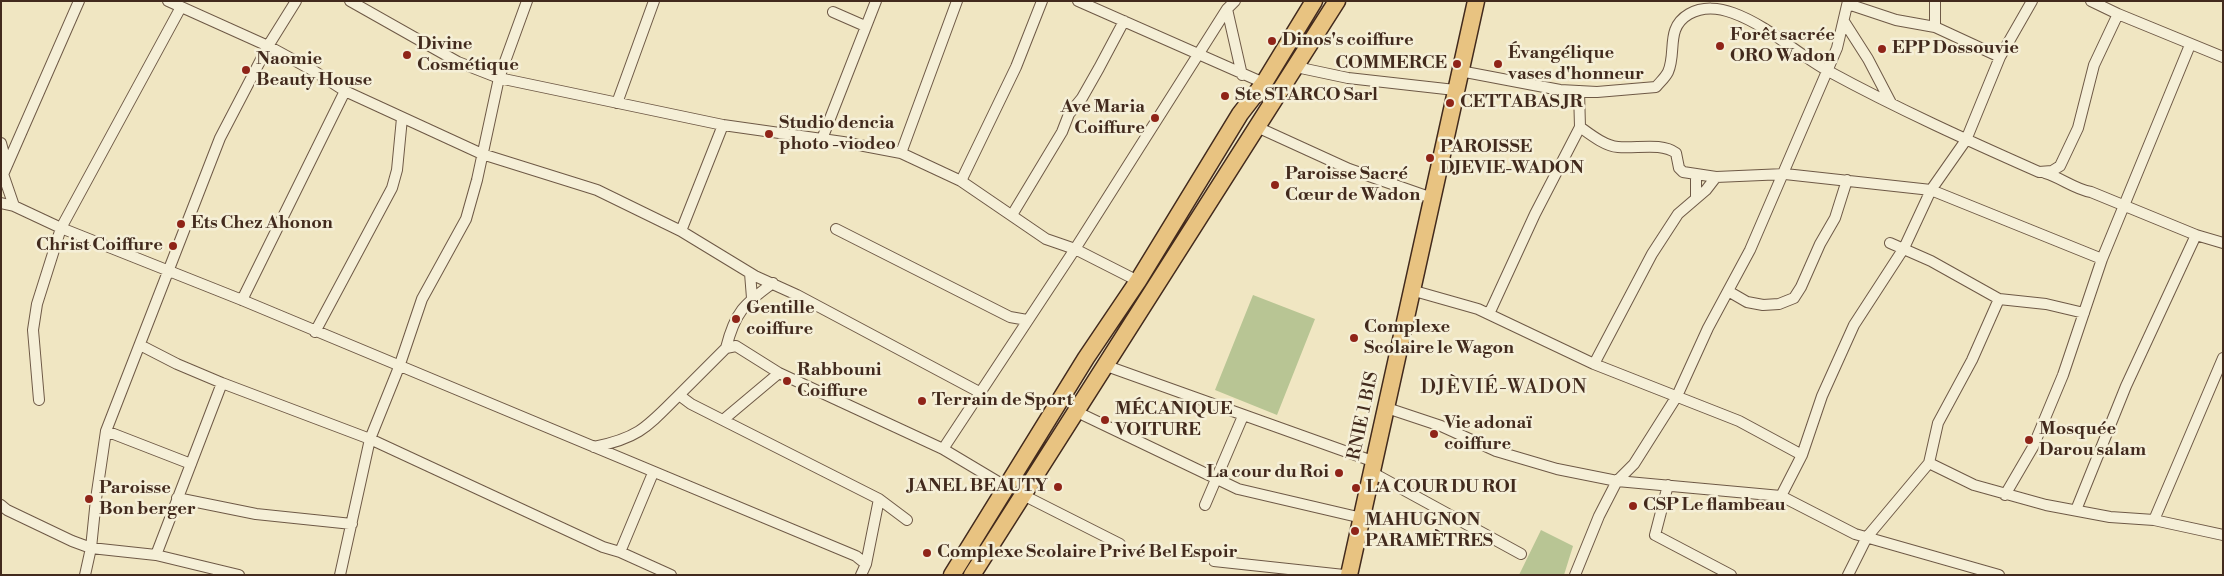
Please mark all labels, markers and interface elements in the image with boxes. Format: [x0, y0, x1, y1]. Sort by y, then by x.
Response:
place label: Forêt sacrée ORO Wadon [1730, 25, 1835, 68]
place label: Dinos's coiffure [1282, 30, 1414, 52]
place label: Divine Cosmétique [417, 34, 519, 76]
marker: Dinos's coiffure [1266, 35, 1278, 47]
place label: EPP Dossouvie [1892, 38, 2019, 60]
marker: Forêt sacrée ORO Wadon [1714, 40, 1726, 52]
place label: Évangélique vases d'honneur [1508, 43, 1644, 86]
marker: EPP Dossouvie [1876, 43, 1888, 55]
place label: Naomie Beauty House [256, 49, 372, 92]
marker: Divine Cosmétique [401, 49, 413, 61]
place label: COMMERCE [1335, 53, 1447, 75]
marker: COMMERCE [1451, 58, 1463, 70]
marker: Évangélique vases d'honneur [1492, 58, 1504, 70]
marker: Naomie Beauty House [240, 64, 252, 76]
place label: Ste STARCO Sarl [1235, 85, 1378, 107]
marker: Ste STARCO Sarl [1219, 90, 1231, 102]
place label: CETTABAS JR [1460, 92, 1583, 114]
place label: Ave Maria Coiffure [1060, 97, 1145, 140]
marker: CETTABAS JR [1444, 97, 1456, 109]
marker: Ave Maria Coiffure [1149, 112, 1161, 124]
place label: Studio dencia photo -viodeo [779, 113, 896, 156]
marker: Studio dencia photo -viodeo [763, 128, 775, 140]
place label: PAROISSE DJEVIE-WADON [1440, 137, 1584, 180]
marker: PAROISSE DJEVIE-WADON [1424, 152, 1436, 164]
place label: Paroisse Sacré Cœur de Wadon [1285, 164, 1420, 206]
marker: Paroisse Sacré Cœur de Wadon [1269, 179, 1281, 191]
place label: Ets Chez Ahonon [191, 213, 333, 235]
marker: Ets Chez Ahonon [175, 218, 187, 230]
place label: Christ Coiffure [36, 235, 163, 257]
marker: Christ Coiffure [167, 240, 179, 252]
place label: Gentille coiffure [746, 298, 815, 340]
marker: Gentille coiffure [730, 313, 742, 325]
place label: Complexe Scolaire le Wagon [1364, 317, 1514, 359]
marker: Complexe Scolaire le Wagon [1348, 332, 1360, 344]
place label: Rabbouni Coiffure [797, 360, 882, 402]
street label: RNIE 1 BIS [1344, 370, 1384, 462]
marker: Rabbouni Coiffure [781, 375, 793, 387]
district label: DJÈVIÉ-WADON [1419, 376, 1589, 400]
place label: Terrain de Sport [932, 390, 1073, 412]
marker: Terrain de Sport [916, 395, 928, 407]
place label: MÉCANIQUE VOITURE [1115, 399, 1232, 442]
place label: Vie adonaï coiffure [1444, 413, 1532, 456]
marker: MÉCANIQUE VOITURE [1099, 414, 1111, 426]
place label: Mosquée Darou salam [2039, 419, 2146, 462]
marker: Vie adonaï coiffure [1428, 428, 1440, 440]
marker: Mosquée Darou salam [2023, 434, 2035, 446]
place label: La cour du Roi [1206, 462, 1329, 484]
marker: La cour du Roi [1333, 467, 1345, 479]
place label: JANEL BEAUTY [908, 476, 1048, 498]
place label: LA COUR DU ROI [1366, 477, 1517, 499]
place label: Paroisse Bon berger [99, 478, 196, 520]
marker: JANEL BEAUTY [1052, 481, 1064, 493]
marker: LA COUR DU ROI [1350, 482, 1362, 494]
marker: Paroisse Bon berger [83, 493, 95, 505]
place label: CSP Le flambeau [1643, 495, 1786, 517]
marker: CSP Le flambeau [1627, 500, 1639, 512]
place label: MAHUGNON PARAMÈTRES [1365, 510, 1493, 552]
marker: MAHUGNON PARAMÈTRES [1349, 525, 1361, 537]
place label: Complexe Scolaire Privé Bel Espoir [937, 542, 1238, 564]
marker: Complexe Scolaire Privé Bel Espoir [921, 547, 933, 559]

